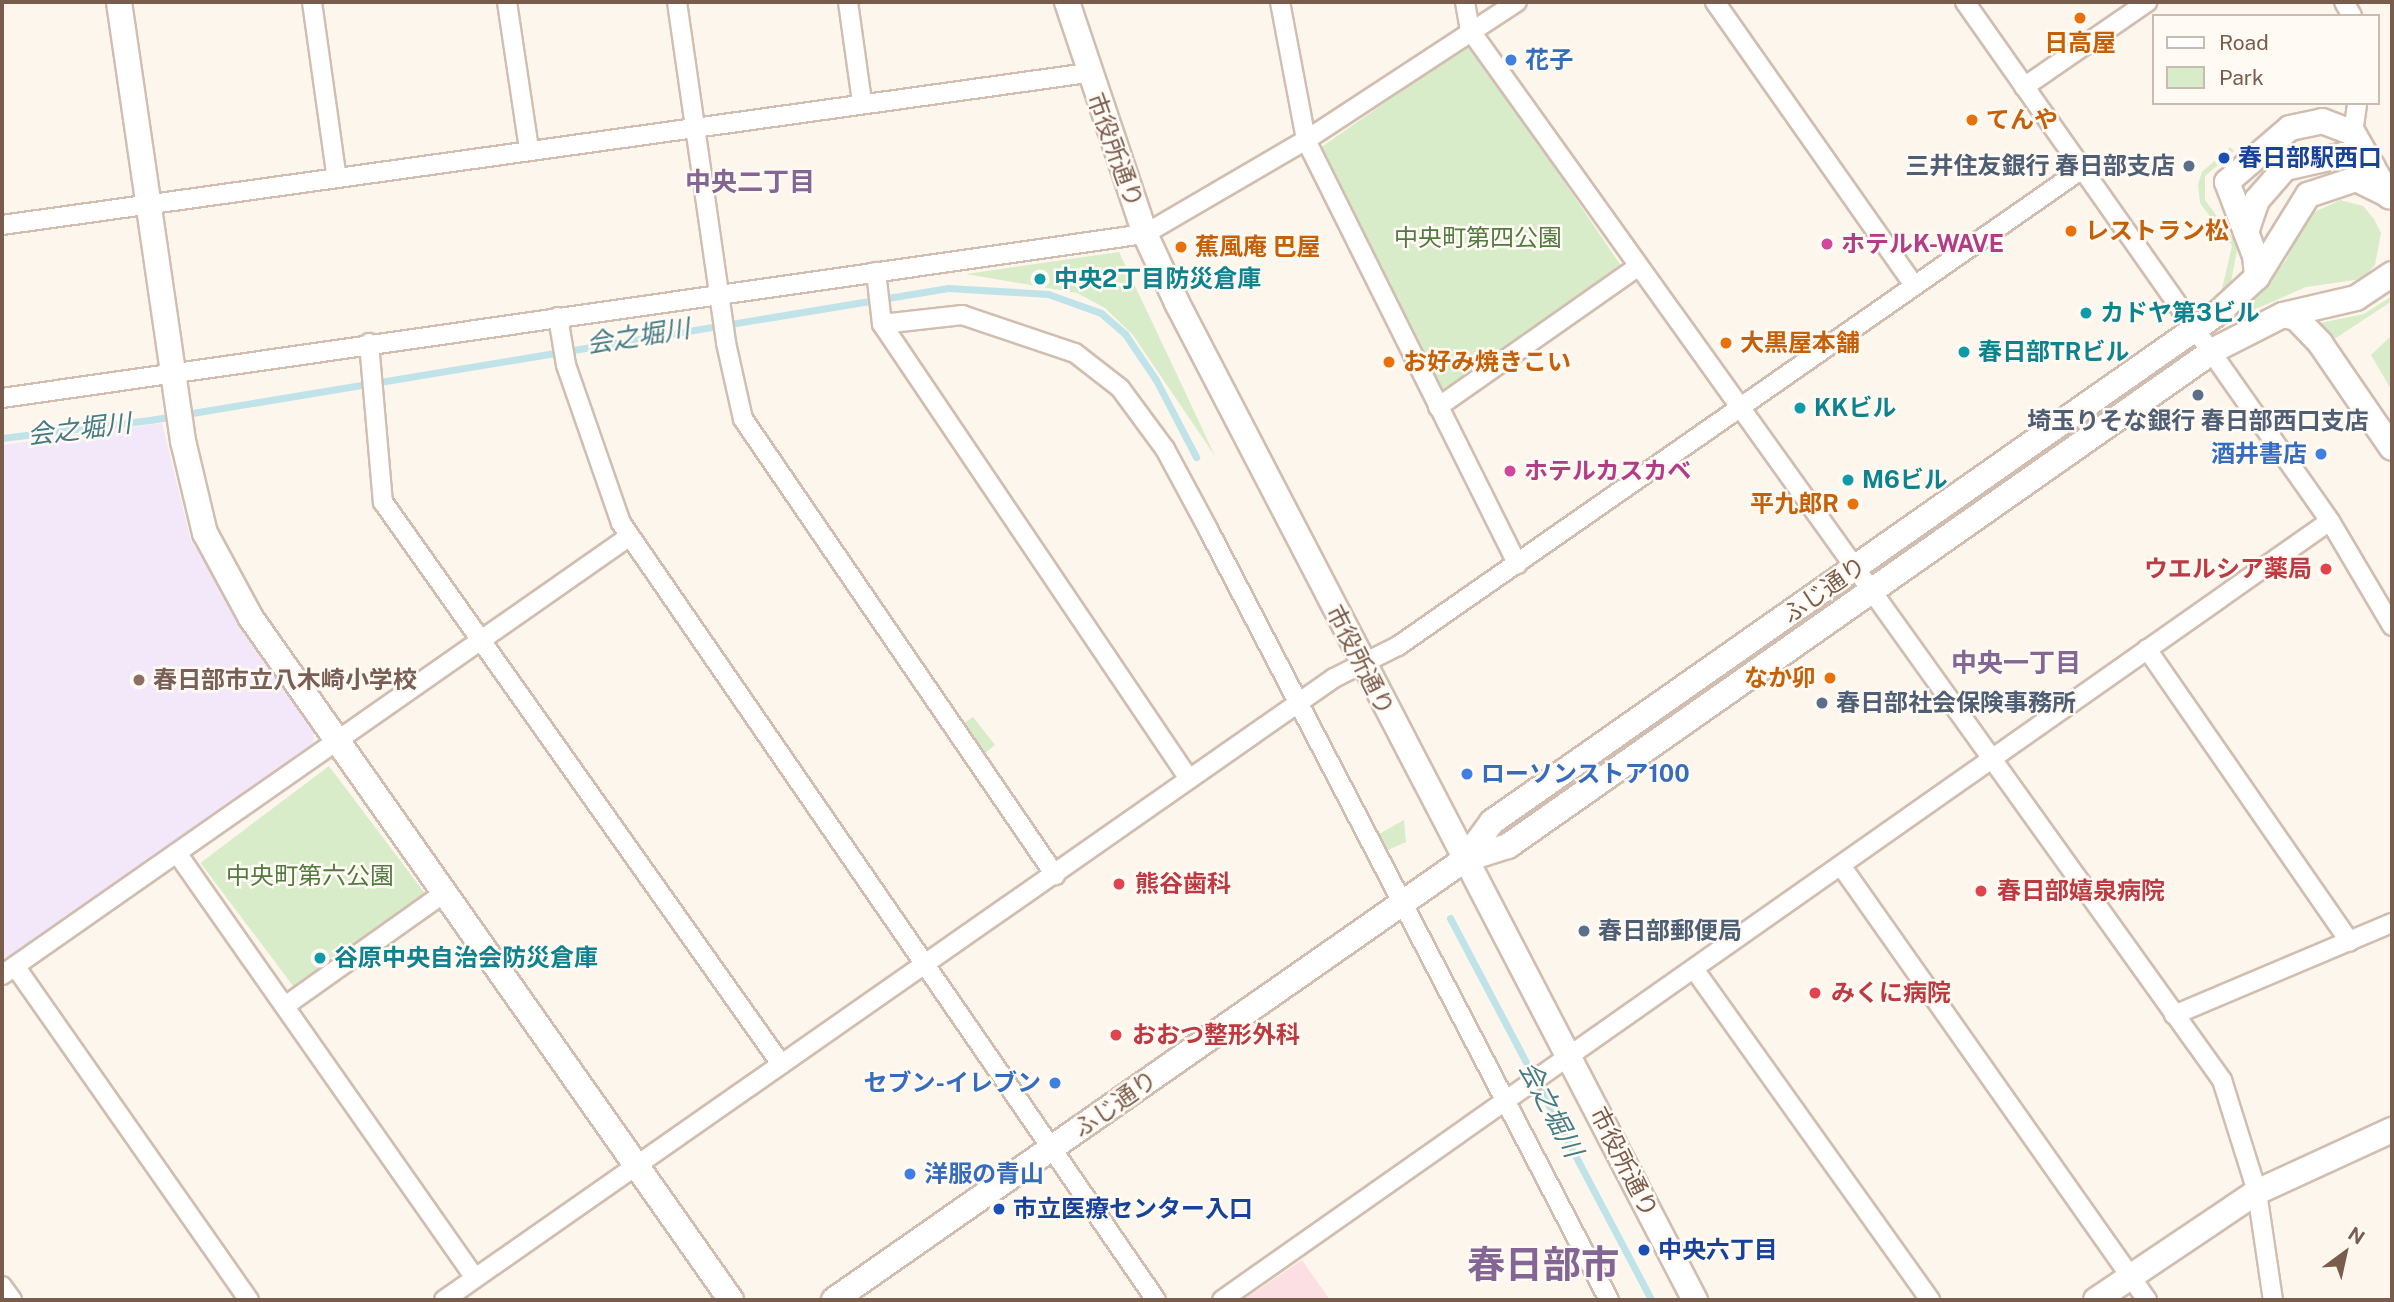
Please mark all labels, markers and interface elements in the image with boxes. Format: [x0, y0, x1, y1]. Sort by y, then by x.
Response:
marker: 日高屋 [2072, 10, 2088, 26]
legend [2152, 14, 2380, 105]
place label: 日高屋 [2044, 29, 2116, 57]
text: Road [2219, 30, 2269, 55]
place label: 花子 [1525, 46, 1573, 74]
marker: 花子 [1503, 52, 1519, 68]
text: Park [2219, 65, 2264, 90]
street label: 市役所通り [1081, 89, 1149, 211]
place label: てんや [1986, 106, 2058, 134]
marker: てんや [1964, 112, 1980, 128]
place label: 春日部駅西口 [2238, 144, 2382, 172]
marker: 春日部駅西口 [2216, 150, 2232, 166]
place label: 三井住友銀行 春日部支店 [1906, 152, 2175, 180]
marker: 三井住友銀行 春日部支店 [2181, 158, 2197, 174]
district label: 中央二丁目 [685, 166, 815, 198]
place label: レストラン松 [2085, 217, 2229, 245]
marker: レストラン松 [2063, 223, 2079, 239]
park label: 中央町第四公園 [1394, 224, 1562, 252]
place label: ホテルK-WAVE [1841, 230, 2004, 258]
place label: 蕉風庵 巴屋 [1195, 233, 1320, 261]
marker: ホテルK-WAVE [1819, 236, 1835, 252]
marker: 蕉風庵 巴屋 [1173, 239, 1189, 255]
place label: 中央2丁目防災倉庫 [1054, 265, 1261, 293]
marker: 中央2丁目防災倉庫 [1032, 271, 1048, 287]
place label: カドヤ第3ビル [2100, 299, 2260, 327]
marker: カドヤ第3ビル [2078, 305, 2094, 321]
water label: 会之堀川 [584, 312, 692, 360]
place label: 大黒屋本舗 [1740, 329, 1860, 357]
marker: 大黒屋本舗 [1718, 335, 1734, 351]
place label: 春日部TRビル [1978, 338, 2129, 366]
marker: 春日部TRビル [1956, 344, 1972, 360]
place label: お好み焼きこい [1403, 348, 1571, 376]
marker: お好み焼きこい [1381, 354, 1397, 370]
marker: 埼玉りそな銀行 春日部西口支店 [2190, 387, 2206, 403]
place label: KKビル [1814, 394, 1896, 422]
marker: KKビル [1792, 400, 1808, 416]
water label: 会之堀川 [25, 407, 133, 451]
place label: 埼玉りそな銀行 春日部西口支店 [2027, 407, 2369, 435]
place label: 酒井書店 [2211, 440, 2307, 468]
marker: 酒井書店 [2313, 446, 2329, 462]
place label: ホテルカスカベ [1524, 457, 1692, 485]
marker: ホテルカスカベ [1502, 463, 1518, 479]
place label: M6ビル [1862, 466, 1948, 494]
marker: M6ビル [1840, 472, 1856, 488]
place label: 平九郎R [1750, 490, 1839, 518]
marker: 平九郎R [1845, 496, 1861, 512]
street label: ふじ通り [1776, 551, 1872, 629]
place label: ウエルシア薬局 [2144, 555, 2312, 583]
marker: ウエルシア薬局 [2318, 561, 2334, 577]
street label: 市役所通り [1320, 600, 1400, 720]
district label: 中央一丁目 [1951, 647, 2081, 679]
place label: なか卯 [1744, 664, 1816, 692]
place label: 春日部市立八木崎小学校 [153, 666, 417, 694]
marker: なか卯 [1822, 670, 1838, 686]
marker: 春日部市立八木崎小学校 [131, 672, 147, 688]
place label: 春日部社会保険事務所 [1836, 689, 2076, 717]
marker: 春日部社会保険事務所 [1814, 695, 1830, 711]
place label: ローソンストア100 [1481, 760, 1690, 788]
marker: ローソンストア100 [1459, 766, 1475, 782]
park label: 中央町第六公園 [226, 862, 394, 890]
place label: 熊谷歯科 [1135, 870, 1231, 898]
marker: 熊谷歯科 [1109, 874, 1129, 894]
place label: 春日部嬉泉病院 [1997, 877, 2165, 905]
marker: 春日部嬉泉病院 [1971, 881, 1991, 901]
place label: 春日部郵便局 [1598, 917, 1742, 945]
marker: 春日部郵便局 [1576, 923, 1592, 939]
place label: 谷原中央自治会防災倉庫 [334, 944, 598, 972]
marker: 谷原中央自治会防災倉庫 [312, 950, 328, 966]
place label: みくに病院 [1831, 979, 1951, 1007]
marker: みくに病院 [1805, 983, 1825, 1003]
place label: おおつ整形外科 [1132, 1021, 1300, 1049]
marker: おおつ整形外科 [1106, 1025, 1126, 1045]
water label: 会之堀川 [1513, 1056, 1589, 1162]
street label: ふじ通り [1067, 1065, 1163, 1143]
place label: セブン-イレブン [864, 1069, 1041, 1097]
marker: セブン-イレブン [1047, 1075, 1063, 1091]
street label: 市役所通り [1584, 1102, 1664, 1222]
place label: 洋服の青山 [924, 1160, 1044, 1188]
marker: 洋服の青山 [902, 1166, 918, 1182]
place label: 市立医療センター入口 [1013, 1195, 1253, 1223]
marker: 市立医療センター入口 [991, 1201, 1007, 1217]
north arrow [2310, 1218, 2380, 1288]
text: N [2344, 1222, 2369, 1249]
place label: 中央六丁目 [1658, 1236, 1778, 1264]
district label: 春日部市 [1467, 1242, 1619, 1288]
marker: 中央六丁目 [1636, 1242, 1652, 1258]

